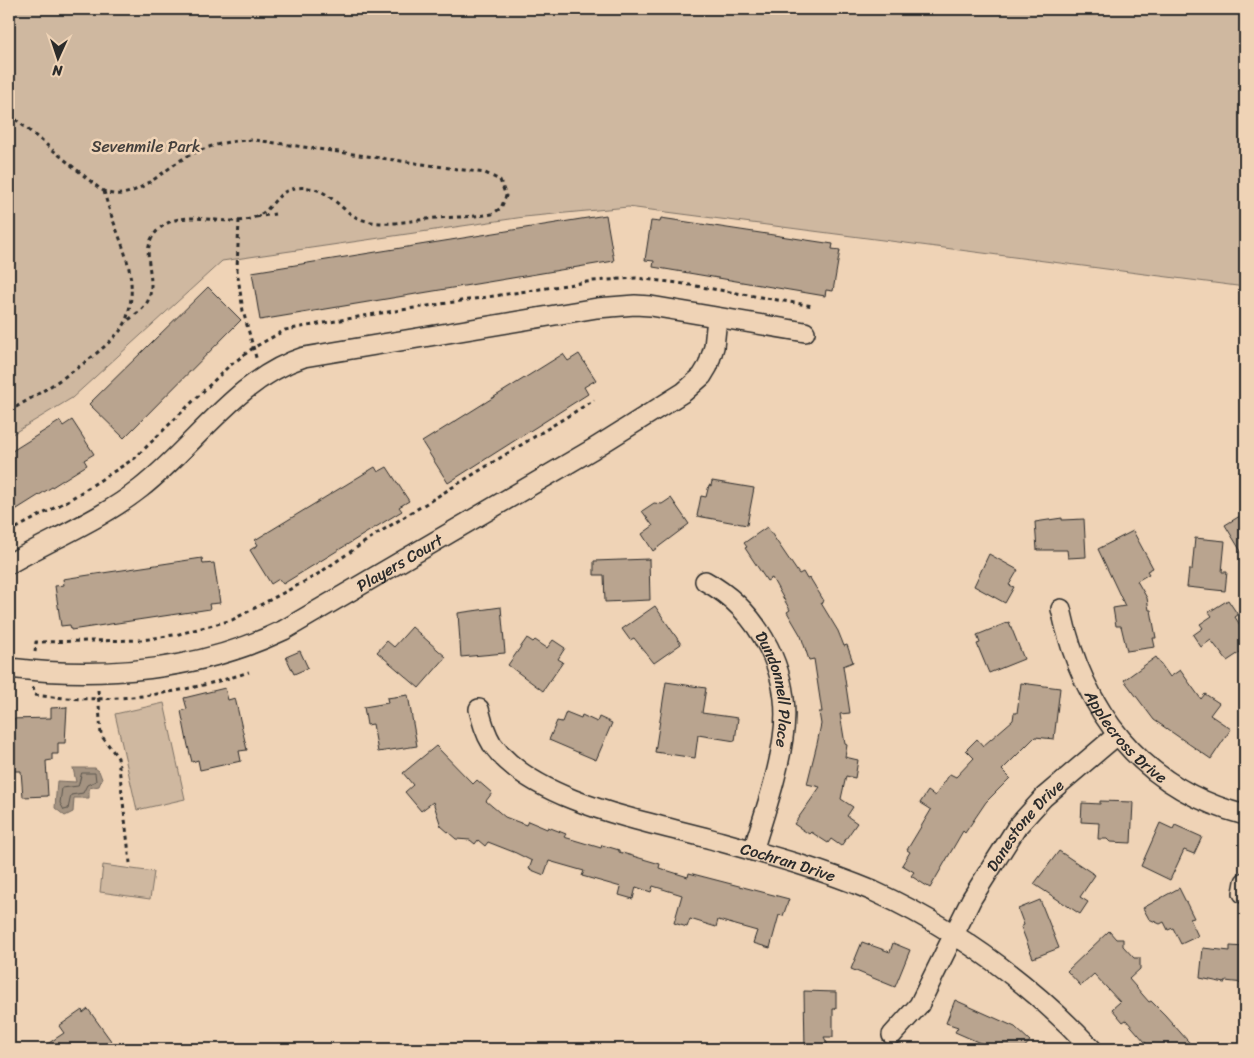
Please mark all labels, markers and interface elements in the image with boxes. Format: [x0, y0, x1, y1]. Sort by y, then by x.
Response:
north arrow [32, 32, 82, 82]
text: N [52, 58, 64, 83]
park label: Sevenmile Park [91, 132, 201, 161]
street label: Players Court [350, 525, 449, 599]
street label: Dundonnell Place [748, 625, 799, 750]
street label: Applecross Drive [1076, 684, 1174, 791]
street label: Danestone Drive [978, 771, 1071, 877]
street label: Cochran Drive [737, 833, 840, 890]

